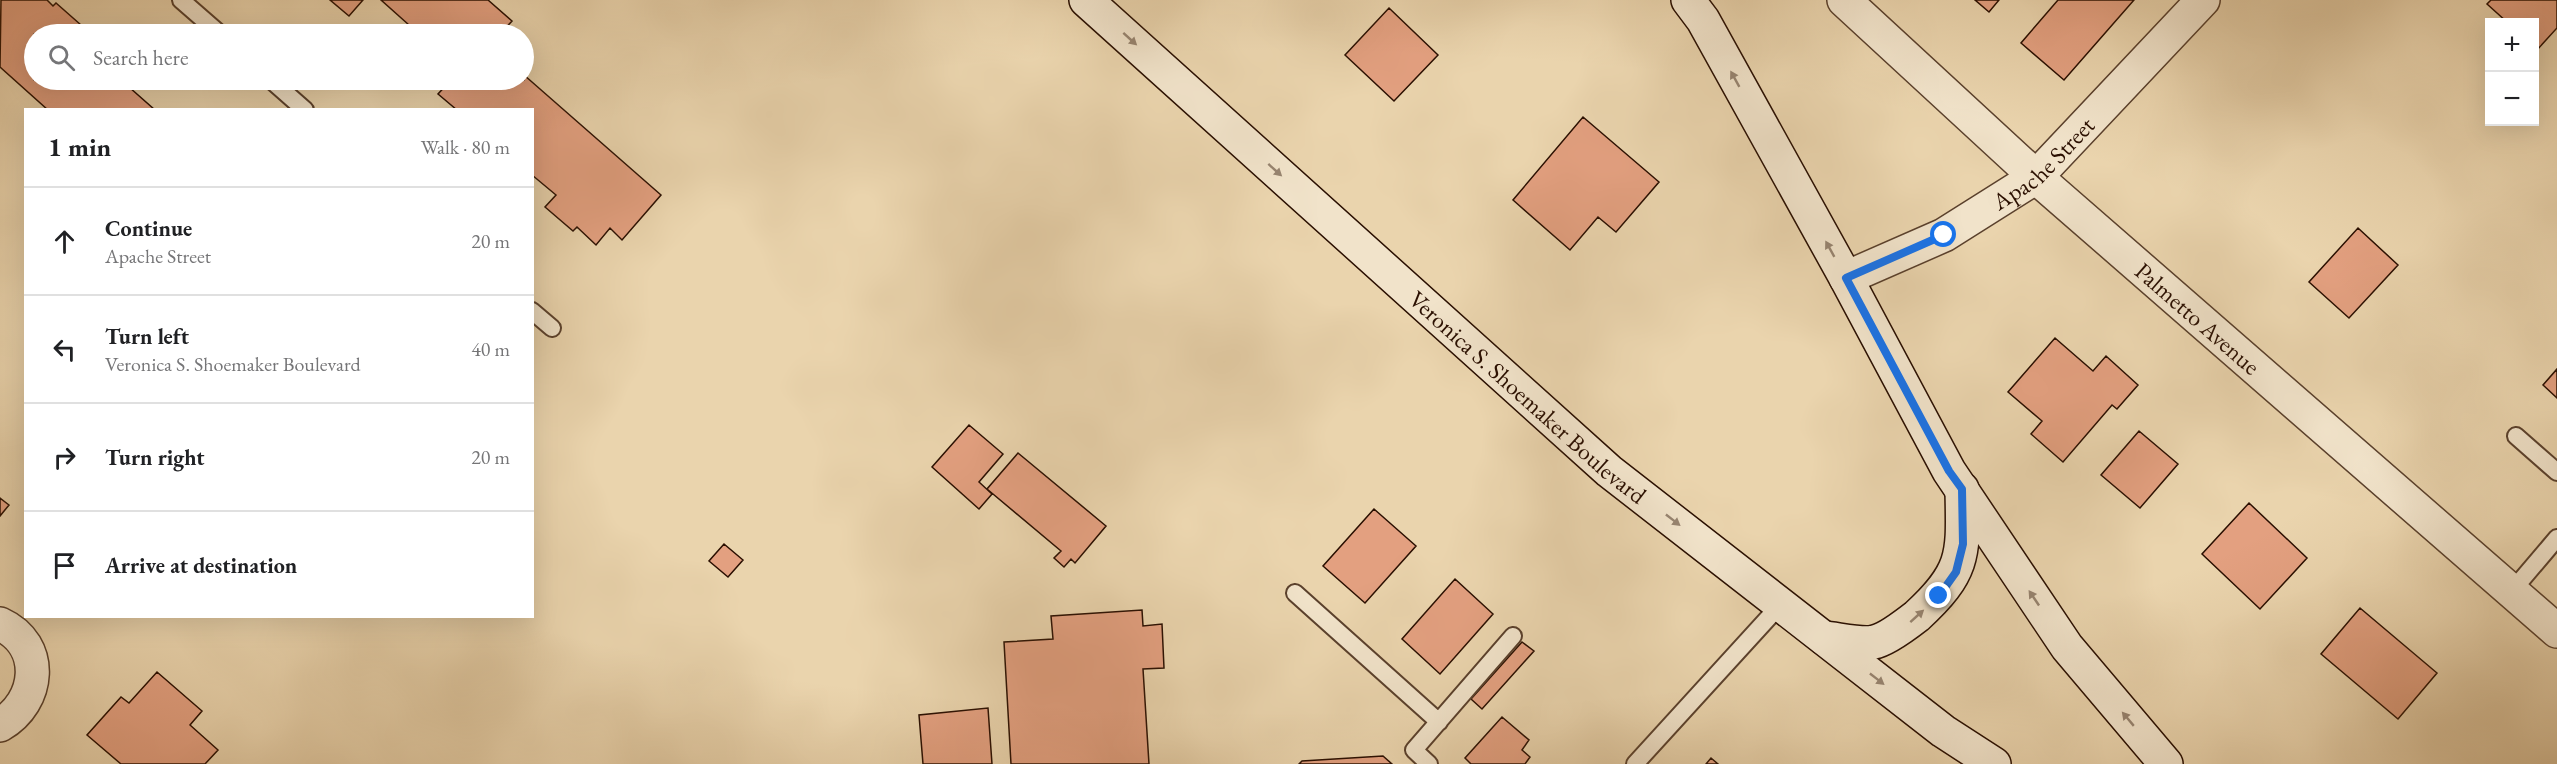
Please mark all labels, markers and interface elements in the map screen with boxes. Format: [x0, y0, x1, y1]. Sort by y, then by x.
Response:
map controls [2485, 18, 2539, 126]
button: + [2485, 18, 2539, 72]
search box [24, 24, 534, 90]
one-way arrow [1122, 32, 1137, 45]
icon: search [45, 41, 78, 74]
text: Search here [93, 43, 188, 72]
one-way arrow [1730, 70, 1740, 87]
button: − [2485, 72, 2539, 126]
street label: Apache Street [1985, 109, 2101, 217]
text: 1 min [48, 130, 111, 164]
text: Walk · 80 m [421, 134, 510, 160]
one-way arrow [1267, 163, 1282, 177]
text: Continue [105, 214, 192, 243]
route start [1930, 221, 1956, 247]
icon: ahead [48, 225, 81, 258]
text: 20 m [471, 228, 510, 254]
one-way arrow [1825, 240, 1835, 257]
text: Apache Street [105, 243, 211, 269]
street label: Palmetto Avenue [2129, 255, 2267, 381]
street label: Veronica S. Shoemaker Boulevard [1403, 283, 1654, 511]
text: Turn left [105, 322, 189, 351]
icon: left [48, 333, 81, 366]
text: 40 m [471, 336, 510, 362]
text: Veronica S. Shoemaker Boulevard [105, 351, 361, 377]
icon: right [48, 441, 81, 474]
text: Turn right [105, 443, 204, 472]
text: 20 m [471, 444, 510, 470]
one-way arrow [1665, 514, 1681, 527]
icon: arrive [48, 549, 81, 582]
text: Arrive at destination [105, 551, 297, 580]
route end [1925, 582, 1951, 608]
one-way arrow [2029, 590, 2040, 606]
one-way arrow [1909, 609, 1924, 623]
one-way arrow [1869, 672, 1884, 684]
one-way arrow [2122, 712, 2135, 727]

